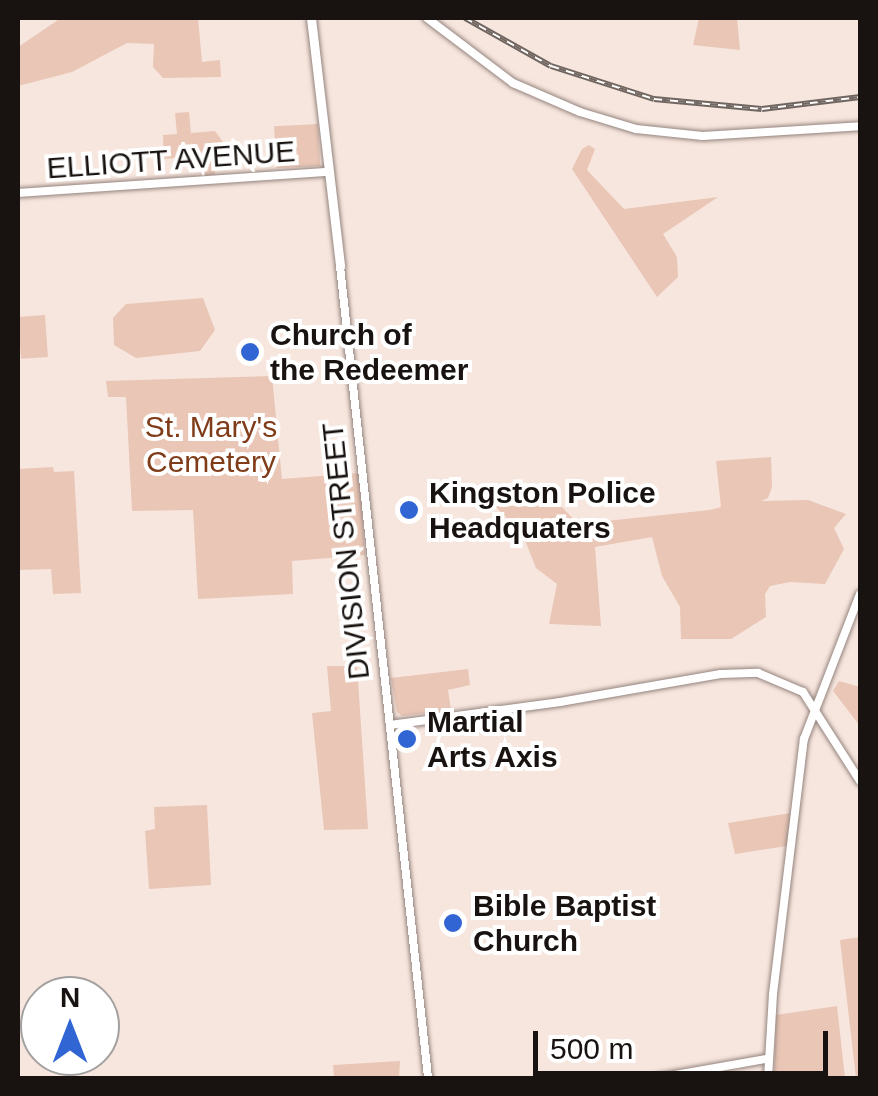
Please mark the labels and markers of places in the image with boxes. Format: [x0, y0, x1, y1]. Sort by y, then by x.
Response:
place label: Church of the Redeemer [270, 317, 468, 388]
marker: Church of the Redeemer [239, 341, 261, 363]
place label: Kingston Police Headquaters [429, 475, 656, 546]
marker: Kingston Police Headquaters [398, 499, 420, 521]
place label: Martial Arts Axis [427, 704, 559, 774]
marker: Martial Arts Axis [396, 728, 418, 750]
place label: Bible Baptist Church [473, 888, 656, 958]
marker: Bible Baptist Church [442, 912, 464, 934]

